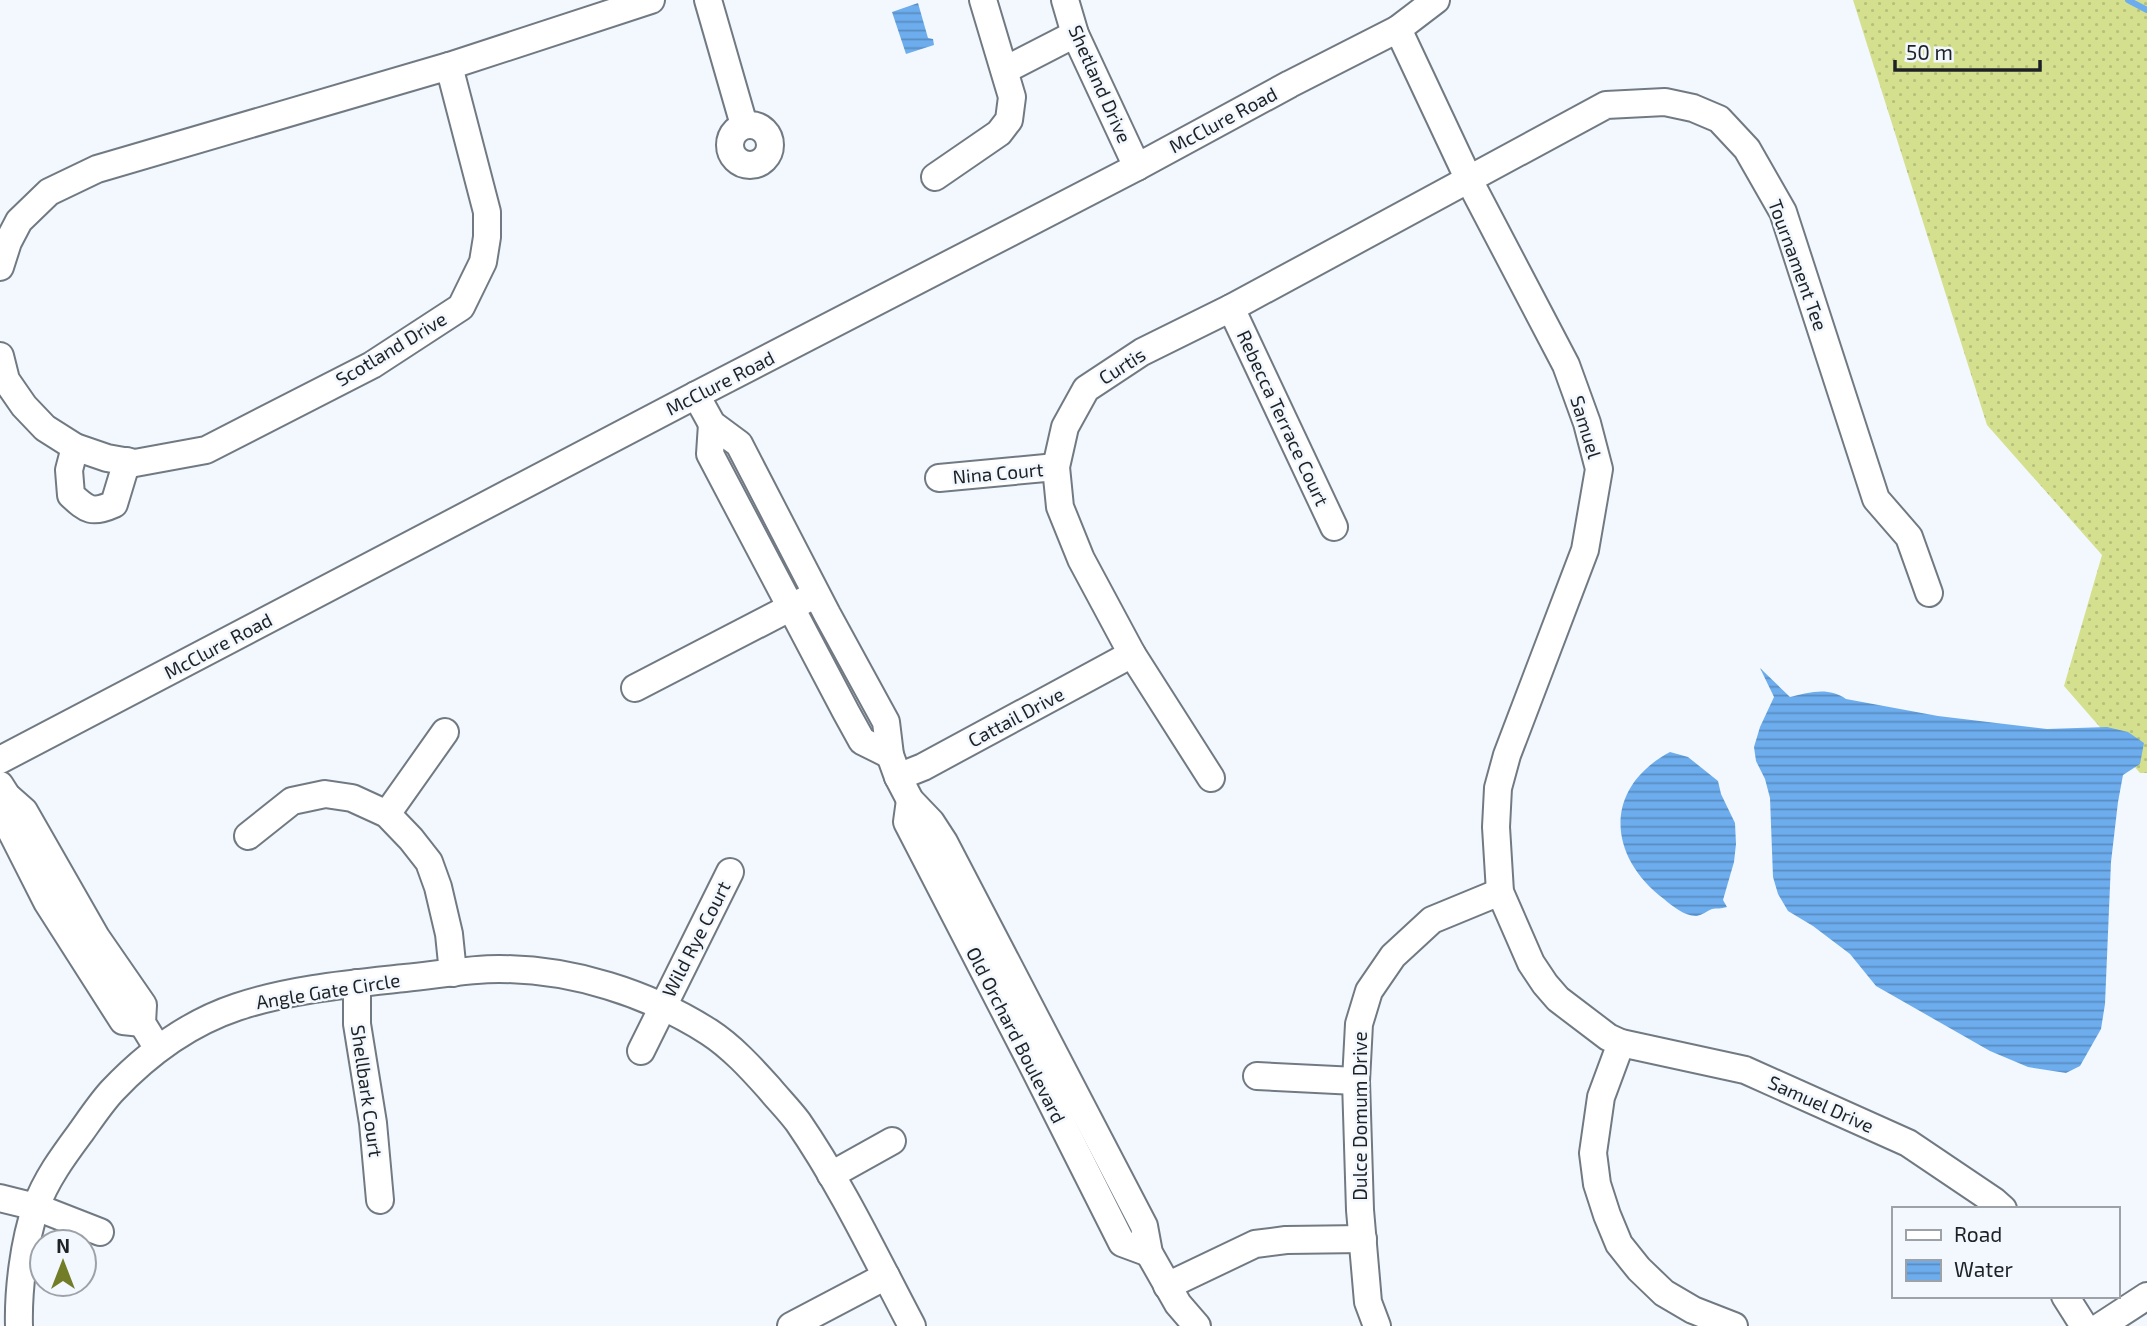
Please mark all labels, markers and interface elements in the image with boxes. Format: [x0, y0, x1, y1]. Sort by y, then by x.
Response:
street label: Shetland Drive [1064, 21, 1137, 146]
scale bar [1895, 28, 2040, 72]
text: 50 m [1906, 39, 1953, 64]
street label: McClure Road [1165, 82, 1281, 158]
street label: Tournament Tee [1764, 196, 1833, 334]
street label: Scotland Drive [331, 306, 450, 391]
street label: Rebecca Terrace Court [1233, 326, 1334, 509]
street label: Curtis [1094, 342, 1149, 389]
street label: McClure Road [662, 345, 778, 420]
street label: Samuel [1566, 393, 1607, 461]
street label: Nina Court [952, 457, 1044, 488]
street label: McClure Road [160, 608, 276, 684]
street label: Cattail Drive [964, 682, 1068, 751]
street label: Wild Rye Court [656, 877, 735, 1001]
street label: Old Orchard Boulevard [962, 943, 1071, 1127]
street label: Angle Gate Circle [254, 968, 402, 1013]
street label: Shellbark Court [347, 1023, 388, 1158]
street label: Dulce Domum Drive [1348, 1031, 1371, 1201]
street label: Samuel Drive [1765, 1070, 1878, 1137]
legend [1892, 1207, 2119, 1298]
text: Road [1954, 1221, 2002, 1246]
north arrow [28, 1228, 98, 1298]
text: N [56, 1234, 70, 1257]
text: Water [1954, 1256, 2013, 1281]

